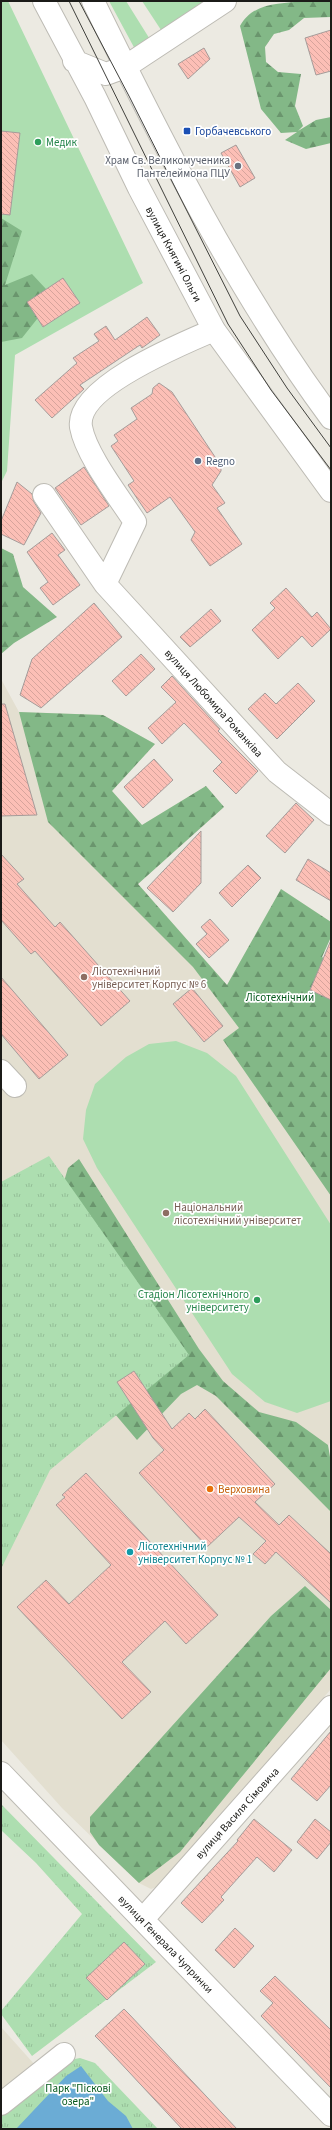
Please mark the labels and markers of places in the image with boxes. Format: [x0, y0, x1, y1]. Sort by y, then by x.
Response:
place label: Горбачевського [195, 124, 271, 139]
marker: Горбачевського [182, 126, 192, 136]
place label: Медик [46, 135, 78, 150]
marker: Медик [33, 137, 43, 147]
place label: Храм Св. Великомученика Пантелеймона ПЦУ [105, 153, 230, 181]
marker: Храм Св. Великомученика Пантелеймона ПЦУ [233, 161, 243, 171]
place label: Regno [206, 454, 235, 469]
marker: Regno [193, 456, 203, 466]
place label: Лісотехнічний університет Корпус № 6 [92, 964, 207, 992]
marker: Лісотехнічний університет Корпус № 6 [79, 972, 89, 982]
place label: Національний лісотехнічний університет [174, 1200, 301, 1228]
marker: Національний лісотехнічний університет [161, 1208, 171, 1218]
place label: Стадіон Лісотехнічного університету [138, 1287, 249, 1315]
marker: Стадіон Лісотехнічного університету [252, 1295, 262, 1305]
place label: Верховина [218, 1482, 270, 1497]
marker: Верховина [205, 1484, 215, 1494]
place label: Лісотехнічний університет Корпус № 1 [138, 1539, 252, 1567]
marker: Лісотехнічний університет Корпус № 1 [125, 1547, 135, 1557]

